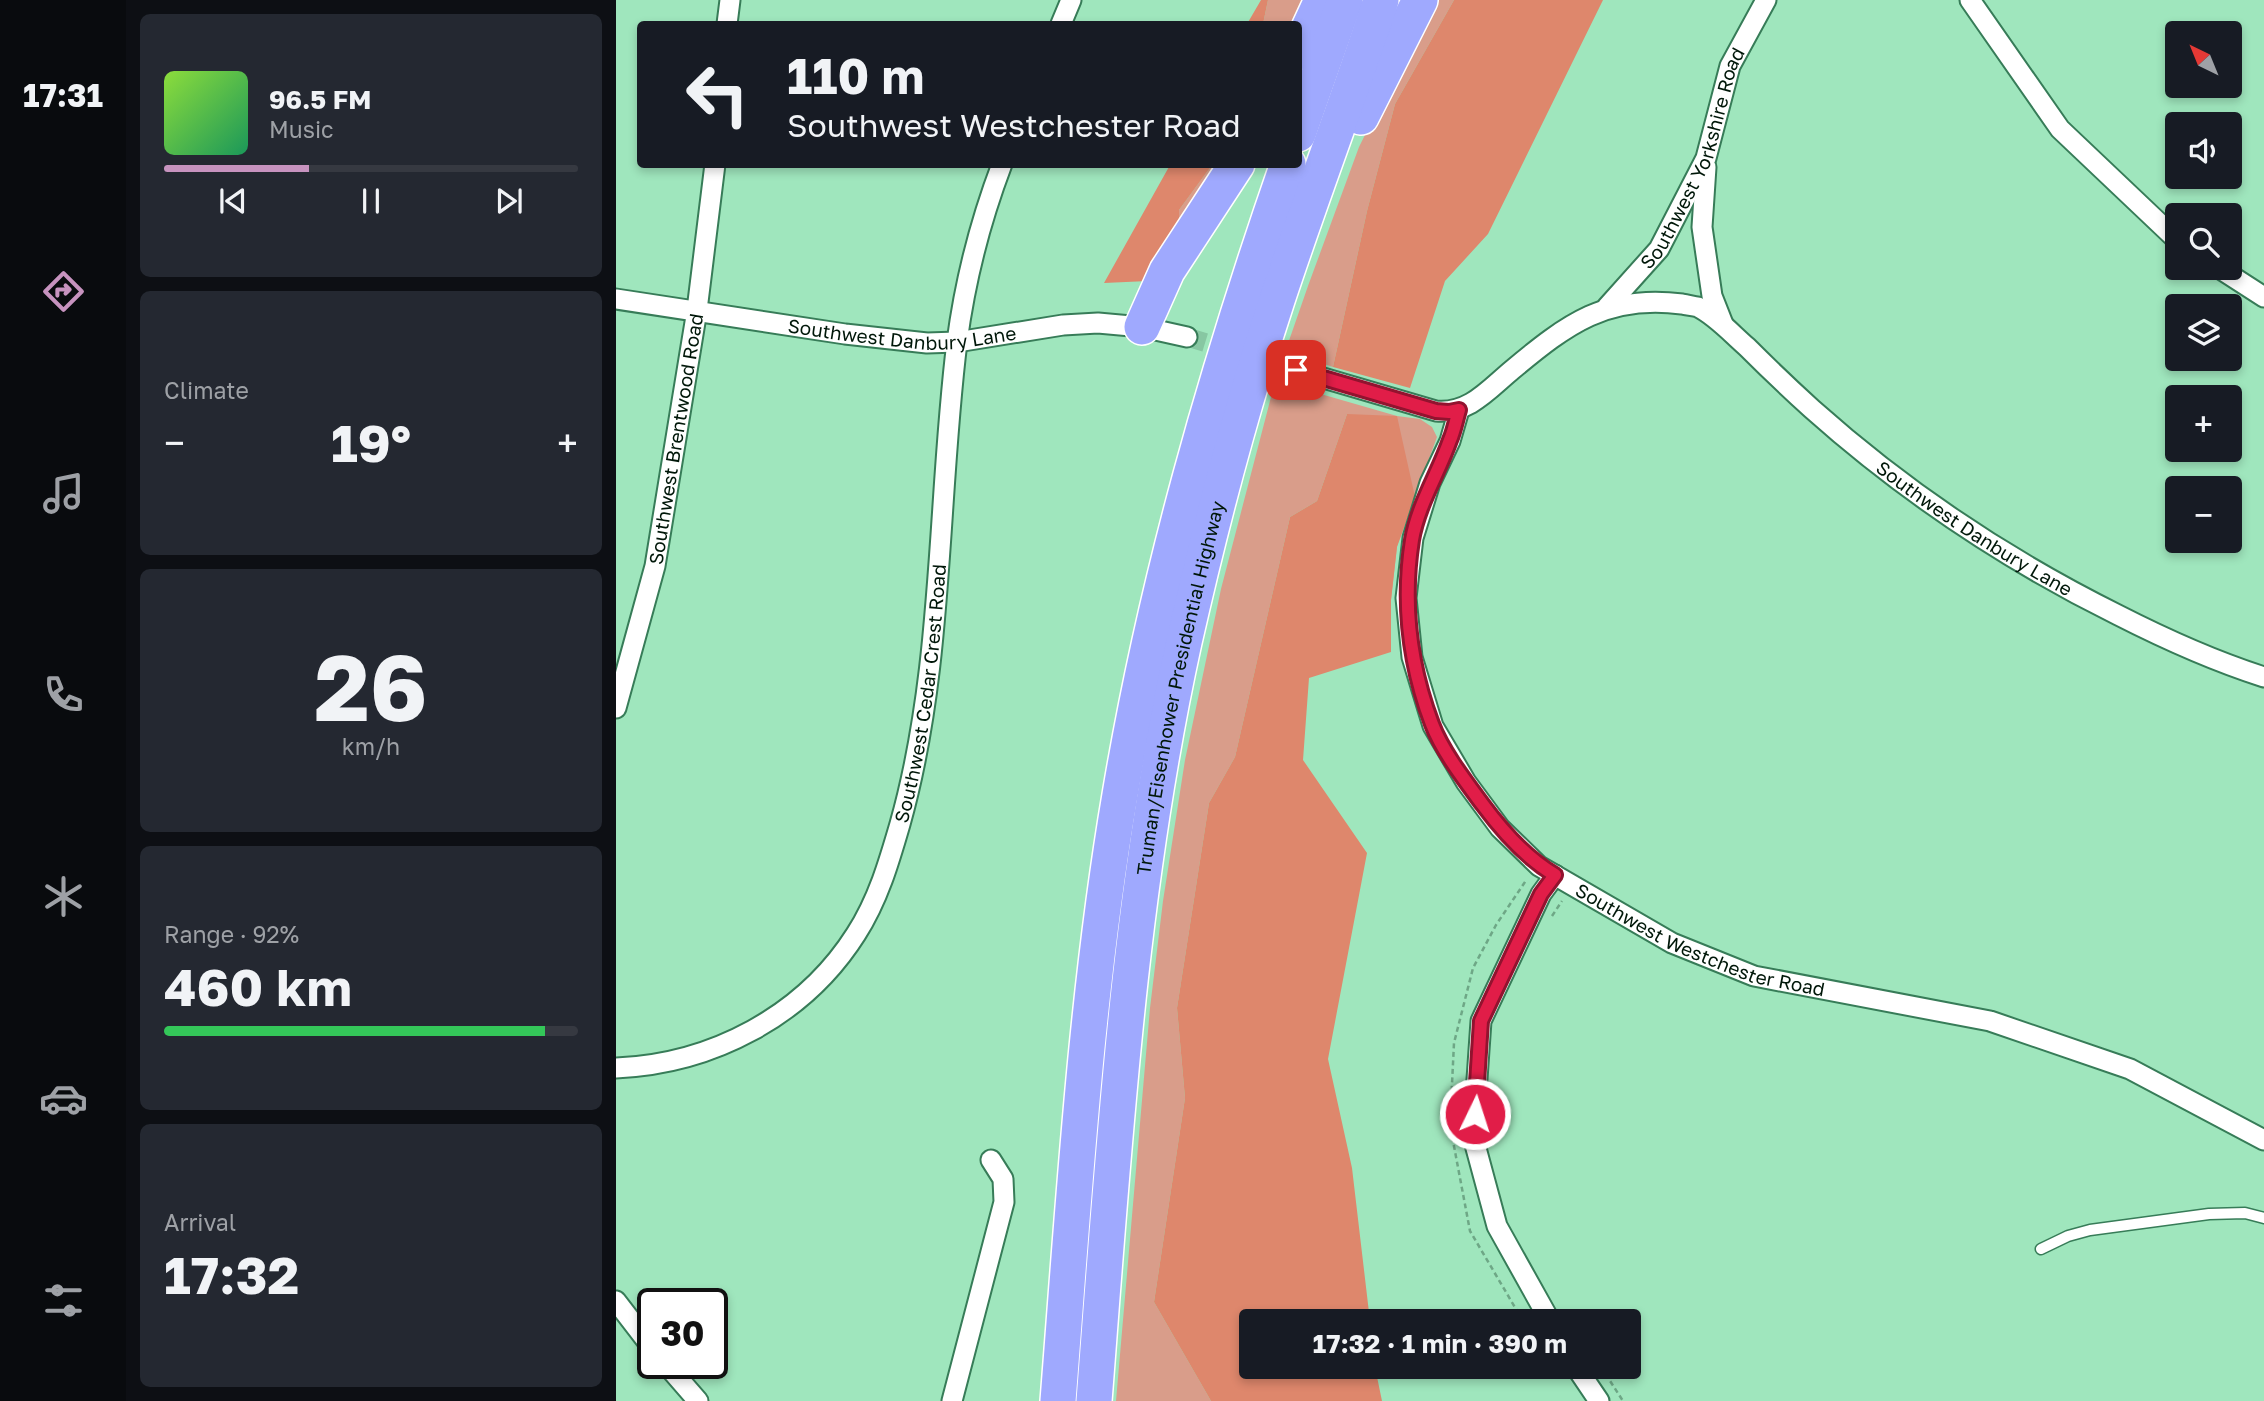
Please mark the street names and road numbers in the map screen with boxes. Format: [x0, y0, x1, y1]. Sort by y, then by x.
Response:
street label: Southwest Yorkshire Road [1635, 43, 1749, 273]
street label: Southwest Brentwood Road [643, 312, 707, 566]
street label: Southwest Danbury Lane [786, 313, 1018, 354]
street label: Southwest Danbury Lane [1872, 455, 2077, 600]
street label: Truman/Eisenhower Presidential Highway [1131, 498, 1229, 877]
street label: Southwest Cedar Crest Road [889, 563, 950, 825]
street label: Southwest Westchester Road [1572, 878, 1827, 1000]

